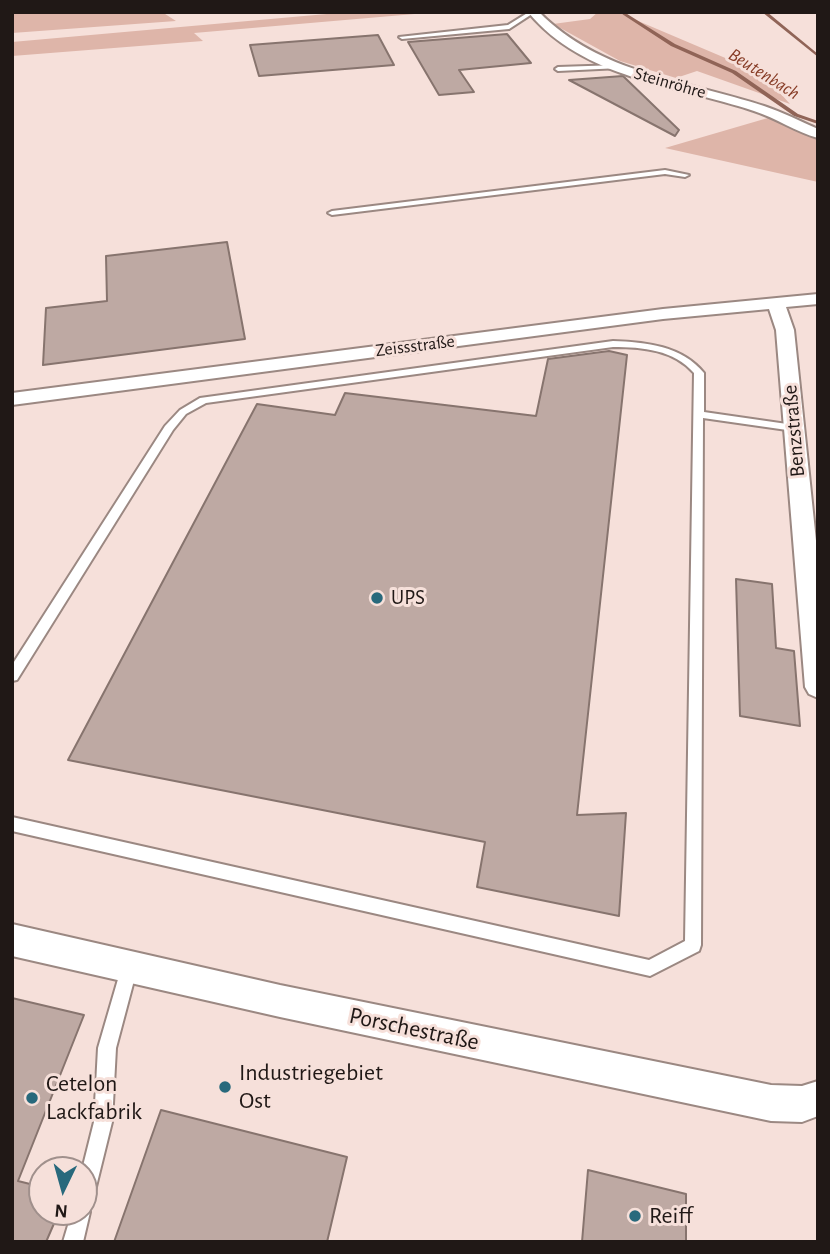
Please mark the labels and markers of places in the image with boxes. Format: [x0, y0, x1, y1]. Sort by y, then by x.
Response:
place label: UPS [391, 585, 425, 611]
marker: UPS [369, 590, 385, 606]
place label: Industriegebiet Ost [239, 1059, 383, 1115]
place label: Cetelon Lackfabrik [46, 1070, 142, 1126]
marker: Industriegebiet Ost [217, 1079, 233, 1095]
marker: Cetelon Lackfabrik [24, 1090, 40, 1106]
place label: Reiff [649, 1202, 693, 1230]
marker: Reiff [627, 1208, 643, 1224]

